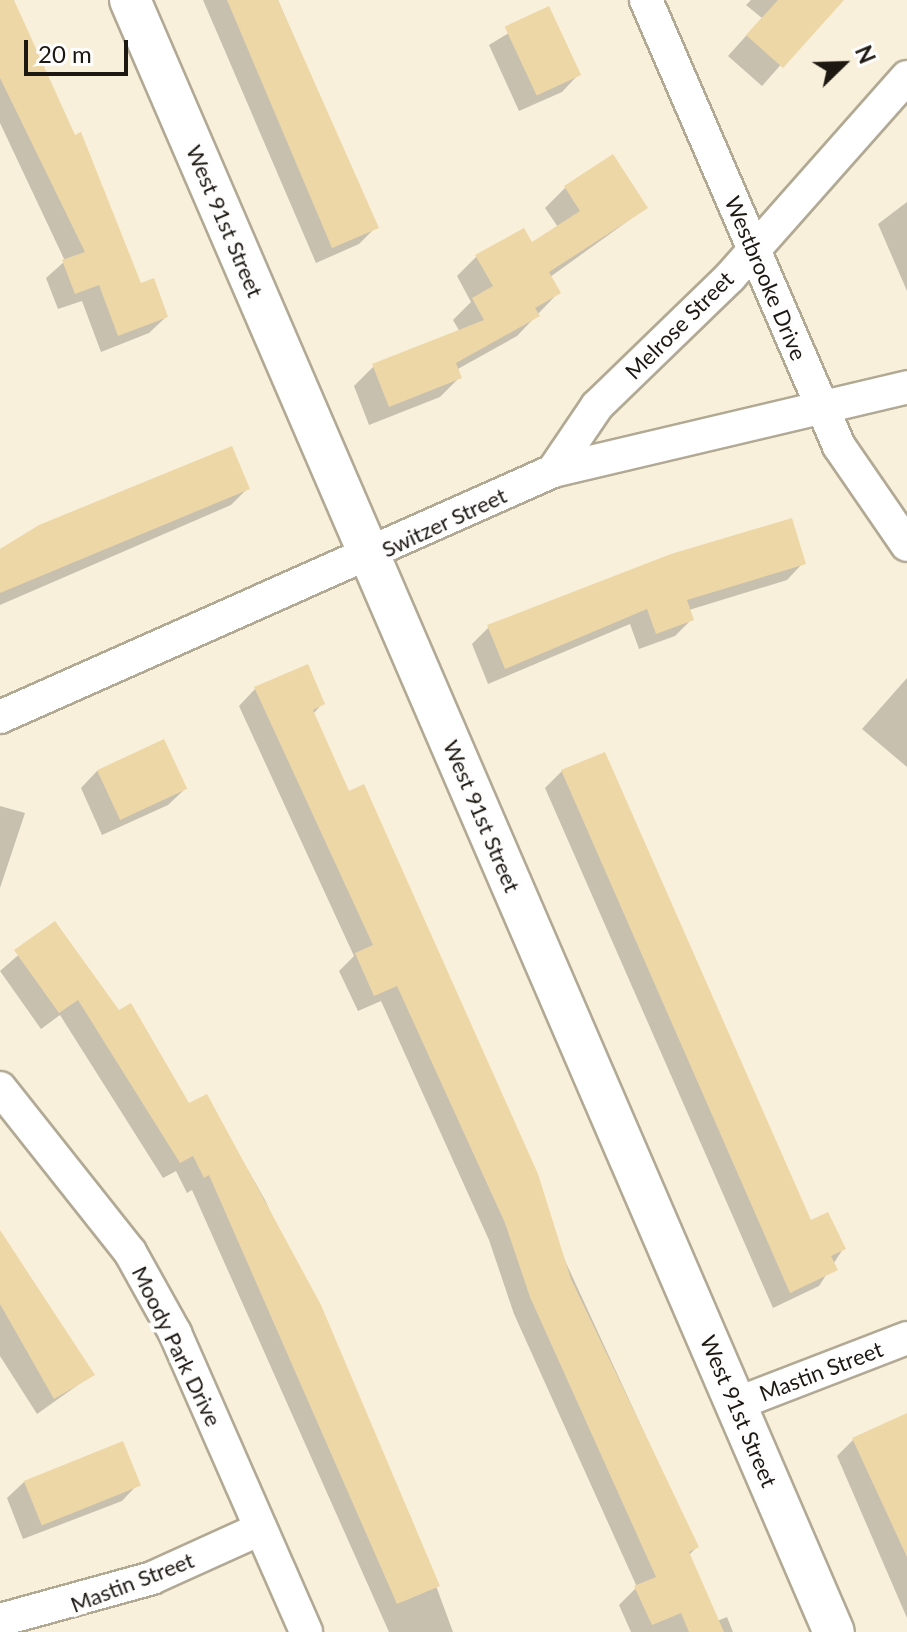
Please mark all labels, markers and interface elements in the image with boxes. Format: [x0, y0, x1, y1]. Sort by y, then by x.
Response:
scale bar [28, 24, 132, 74]
north arrow [803, 24, 883, 104]
text: 20 m [38, 39, 92, 68]
text: N [850, 41, 881, 67]
street label: West 91st Street [181, 141, 269, 301]
street label: Westbrooke Drive [720, 192, 812, 364]
street label: Melrose Street [620, 266, 738, 384]
street label: Switzer Street [377, 482, 511, 562]
street label: West 91st Street [438, 736, 526, 896]
street label: Moody Park Drive [127, 1261, 227, 1431]
street label: West 91st Street [695, 1331, 783, 1491]
street label: Mastin Street [756, 1335, 886, 1407]
street label: Mastin Street [67, 1546, 197, 1618]

